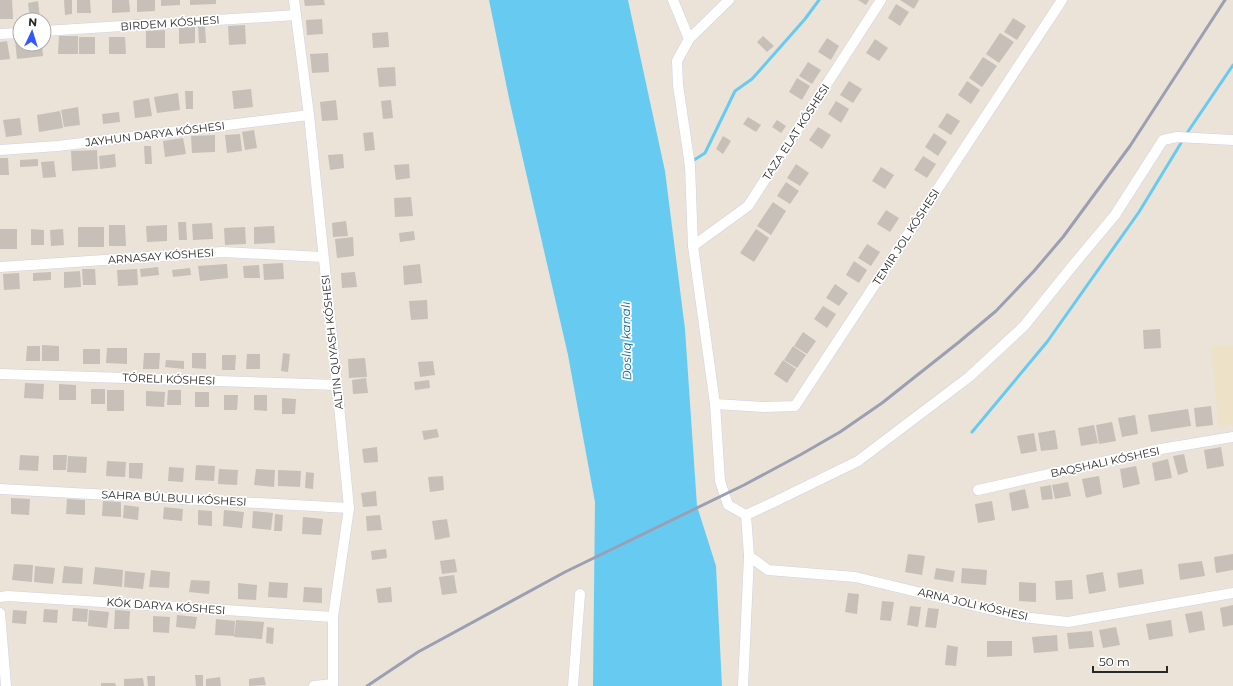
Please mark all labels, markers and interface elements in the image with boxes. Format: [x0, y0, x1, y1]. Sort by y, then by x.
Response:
north arrow [12, 12, 52, 52]
street label: BIRDEM KÓSHESI [120, 13, 220, 33]
text: N [28, 15, 38, 29]
street label: TAZA ELAT KÓSHESI [760, 81, 832, 183]
street label: JAYHUN DARYA KÓSHESI [83, 118, 226, 150]
street label: TEMIR JOL KÓSHESI [870, 186, 942, 288]
street label: ARNASAY KÓSHESI [107, 245, 215, 267]
street label: ALTIN QUYASH KÓSHESI [318, 274, 346, 410]
water label: Doslıq kanalı [618, 302, 634, 380]
street label: TÓRELI KÓSHESI [122, 370, 216, 388]
street label: BAQSHALI KÓSHESI [1049, 444, 1161, 480]
street label: SAHRA BÚLBULI KÓSHESI [101, 487, 247, 509]
street label: ARNA JOLI KÓSHESI [916, 584, 1030, 624]
street label: KÓK DARYA KÓSHESI [106, 595, 226, 617]
scale bar [1093, 648, 1167, 674]
text: 50 m [1099, 654, 1130, 669]

